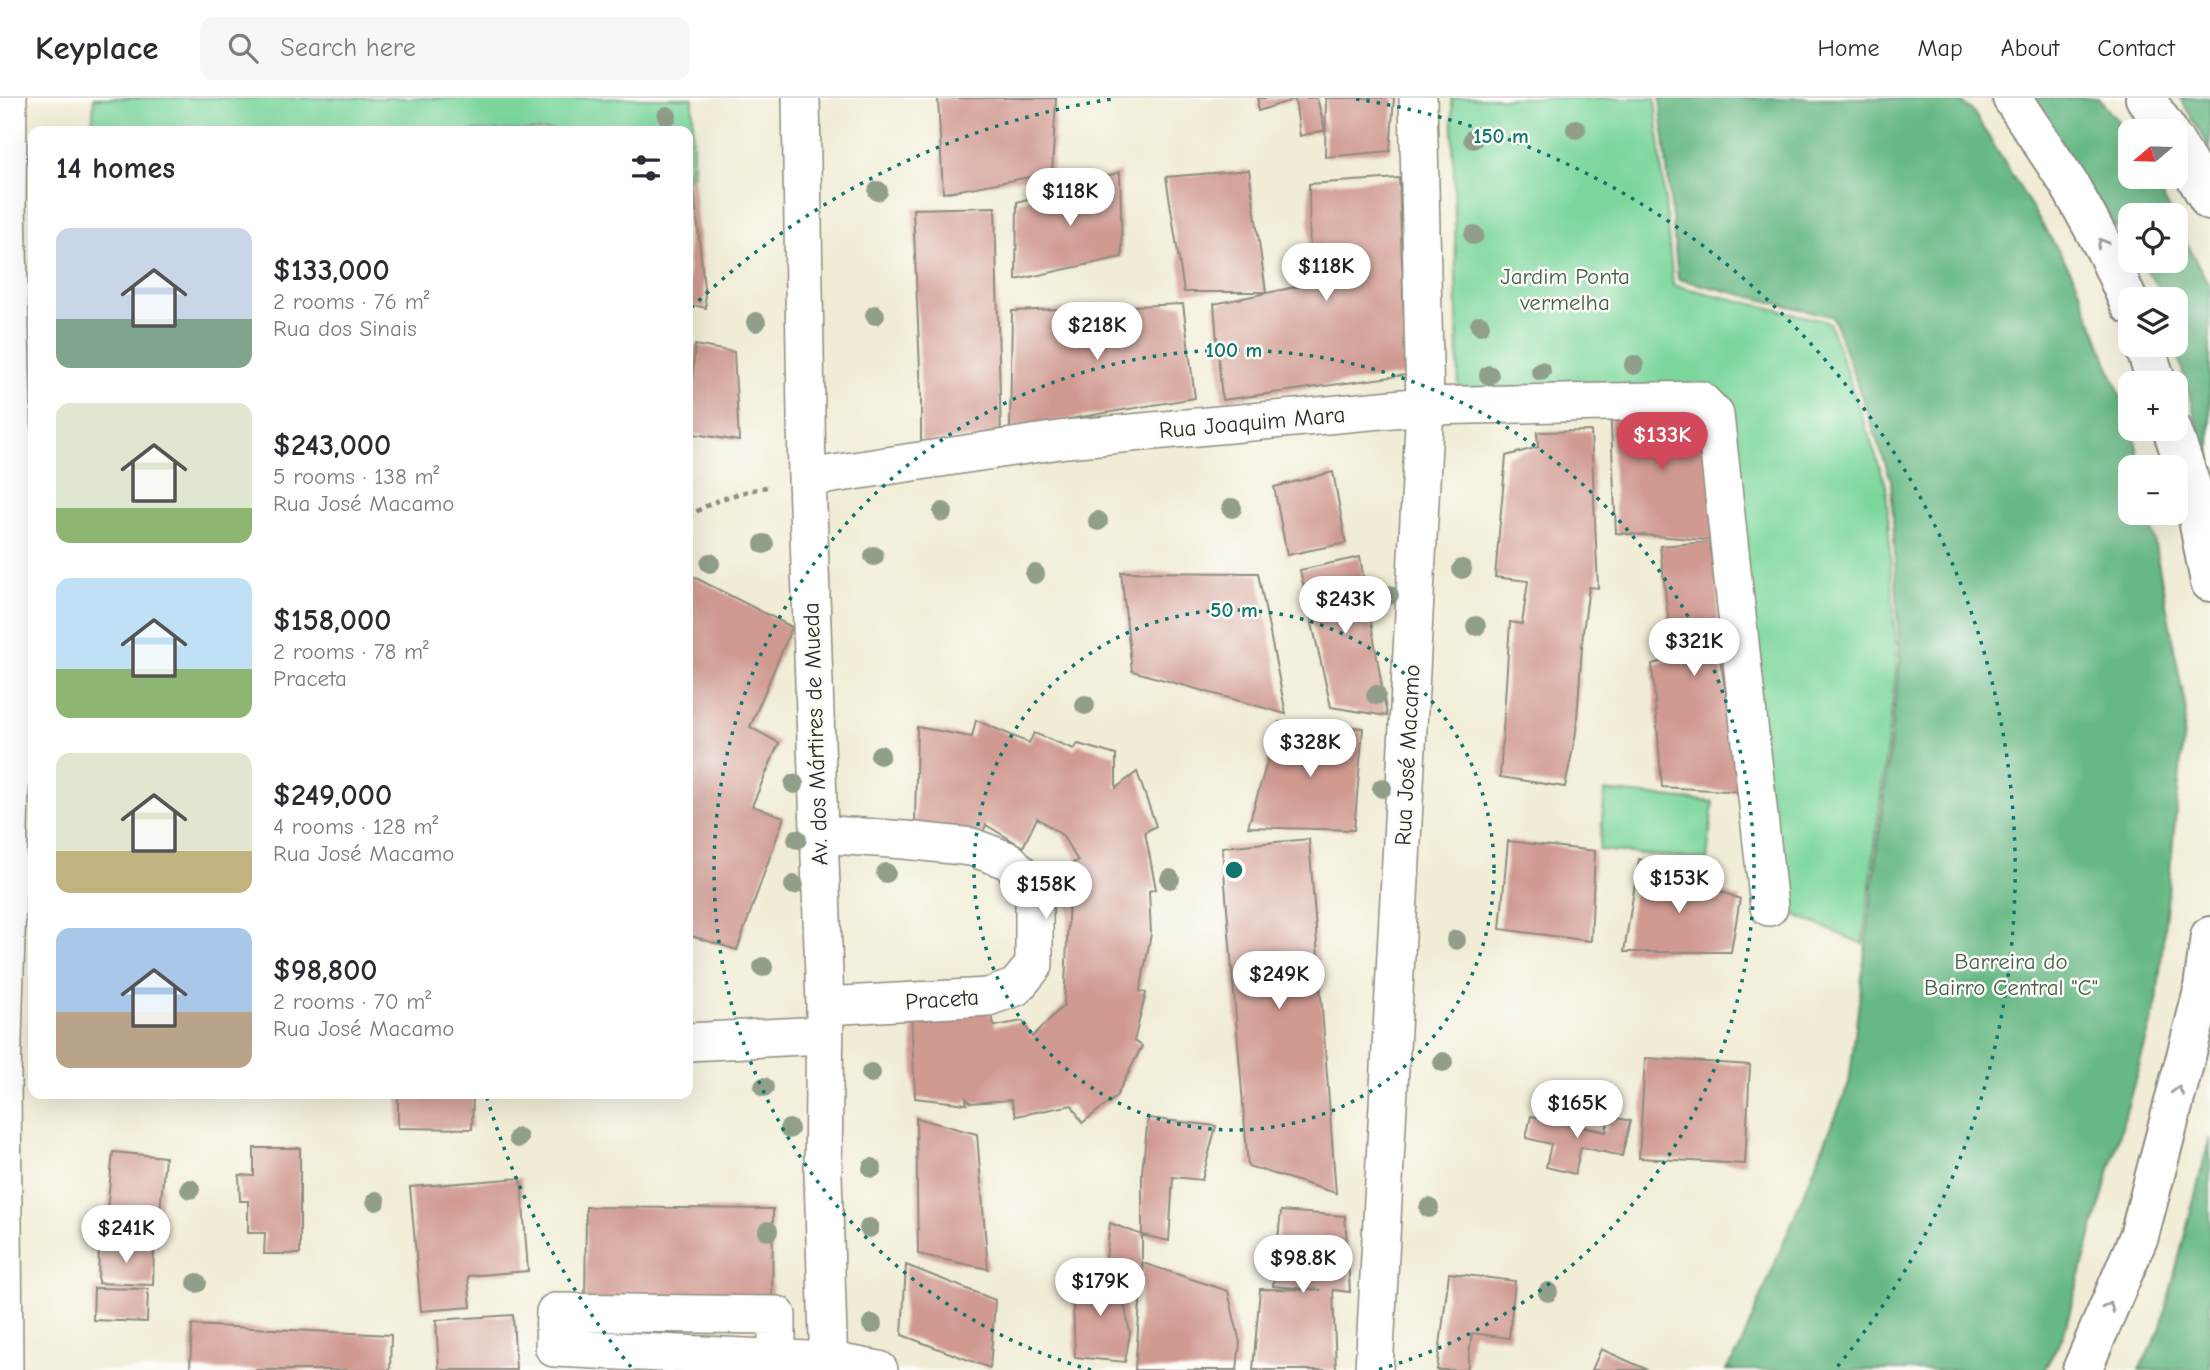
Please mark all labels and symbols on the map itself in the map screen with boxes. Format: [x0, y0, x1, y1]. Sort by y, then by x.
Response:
north arrow [2118, 119, 2188, 189]
text: 150 m [1473, 124, 1529, 148]
pin: $118K [1021, 169, 1119, 228]
one-way arrow [2096, 238, 2110, 250]
pin: $118K [1277, 244, 1375, 303]
park label: Jardim Ponta vermelha [1500, 263, 1630, 316]
pin: $218K [1048, 302, 1146, 362]
text: 100 m [1206, 338, 1262, 362]
street label: Rua Joaquim Mara [1158, 401, 1346, 444]
pin: $133K [1613, 412, 1711, 472]
pin: $243K [1296, 576, 1394, 636]
text: 50 m [1210, 598, 1258, 622]
street label: Av. dos Mártires de Mueda [797, 602, 834, 866]
pin: $321K [1645, 618, 1743, 678]
street label: Rua José Macamo [1389, 664, 1426, 846]
pin: $328K [1261, 720, 1359, 779]
pin: $153K [1630, 856, 1728, 915]
centre of rings [1222, 858, 1246, 882]
pin: $158K [997, 862, 1095, 921]
park label: Barreira do Bairro Central "C" [1924, 948, 2098, 1001]
pin: $249K [1230, 951, 1328, 1011]
street label: Praceta [904, 983, 980, 1016]
pin: $165K [1528, 1080, 1626, 1140]
one-way arrow [2170, 1085, 2184, 1097]
pin: $241K [77, 1206, 175, 1265]
pin: $98.8K [1246, 1236, 1360, 1295]
pin: $179K [1051, 1258, 1149, 1318]
one-way arrow [2101, 1302, 2115, 1315]

